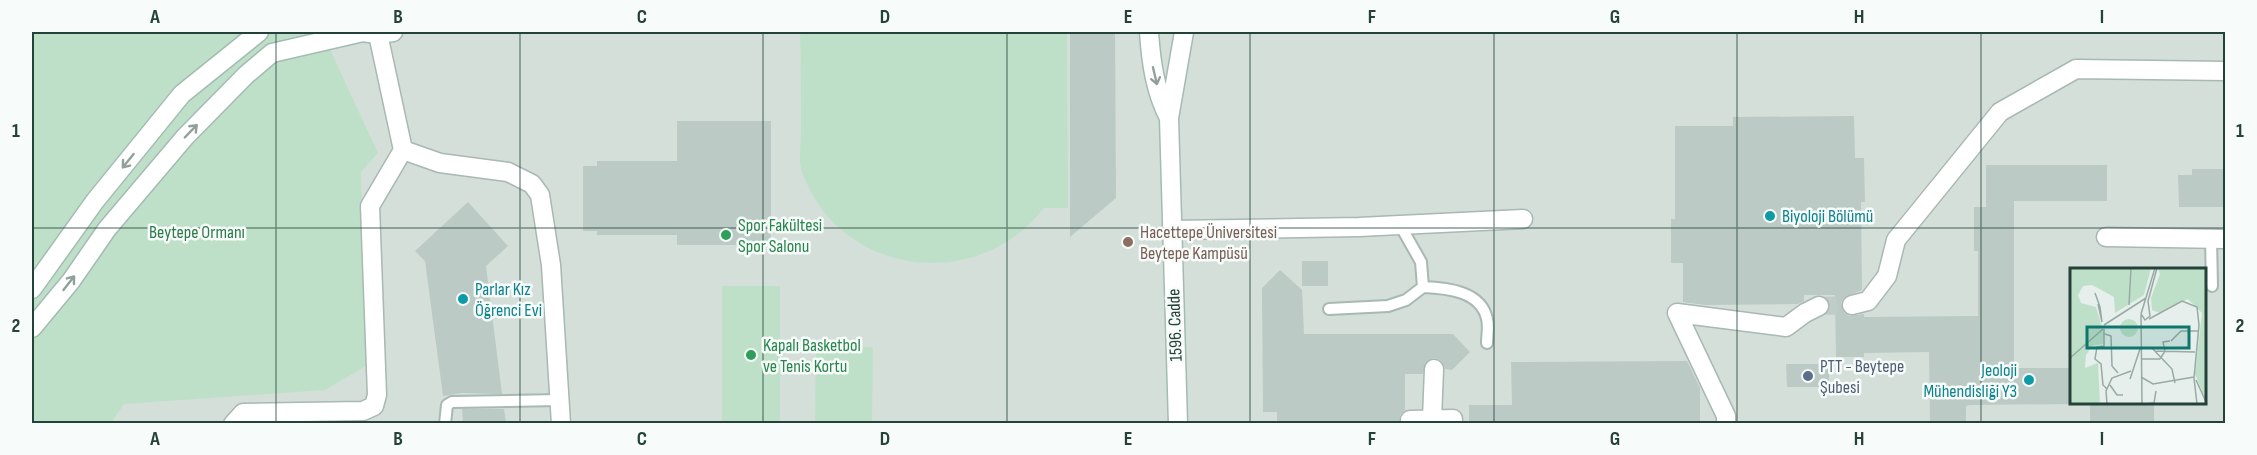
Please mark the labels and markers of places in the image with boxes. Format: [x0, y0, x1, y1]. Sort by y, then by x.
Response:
place label: Biyoloji Bölümü [1782, 206, 1873, 227]
marker: Biyoloji Bölümü [1763, 209, 1777, 223]
place label: Spor Fakültesi Spor Salonu [738, 215, 822, 257]
place label: Hacettepe Üniversitesi Beytepe Kampüsü [1140, 222, 1277, 264]
marker: Spor Fakültesi Spor Salonu [719, 228, 733, 242]
marker: Hacettepe Üniversitesi Beytepe Kampüsü [1121, 235, 1135, 249]
place label: Parlar Kız Öğrenci Evi [475, 279, 542, 321]
marker: Parlar Kız Öğrenci Evi [456, 292, 470, 306]
place label: Kapalı Basketbol ve Tenis Kortu [763, 335, 861, 377]
marker: Kapalı Basketbol ve Tenis Kortu [744, 348, 758, 362]
place label: PTT - Beytepe Şubesi [1820, 356, 1904, 398]
place label: Jeoloji Mühendisliği Y3 [1923, 360, 2017, 402]
marker: PTT - Beytepe Şubesi [1801, 369, 1815, 383]
marker: Jeoloji Mühendisliği Y3 [2022, 373, 2036, 387]

